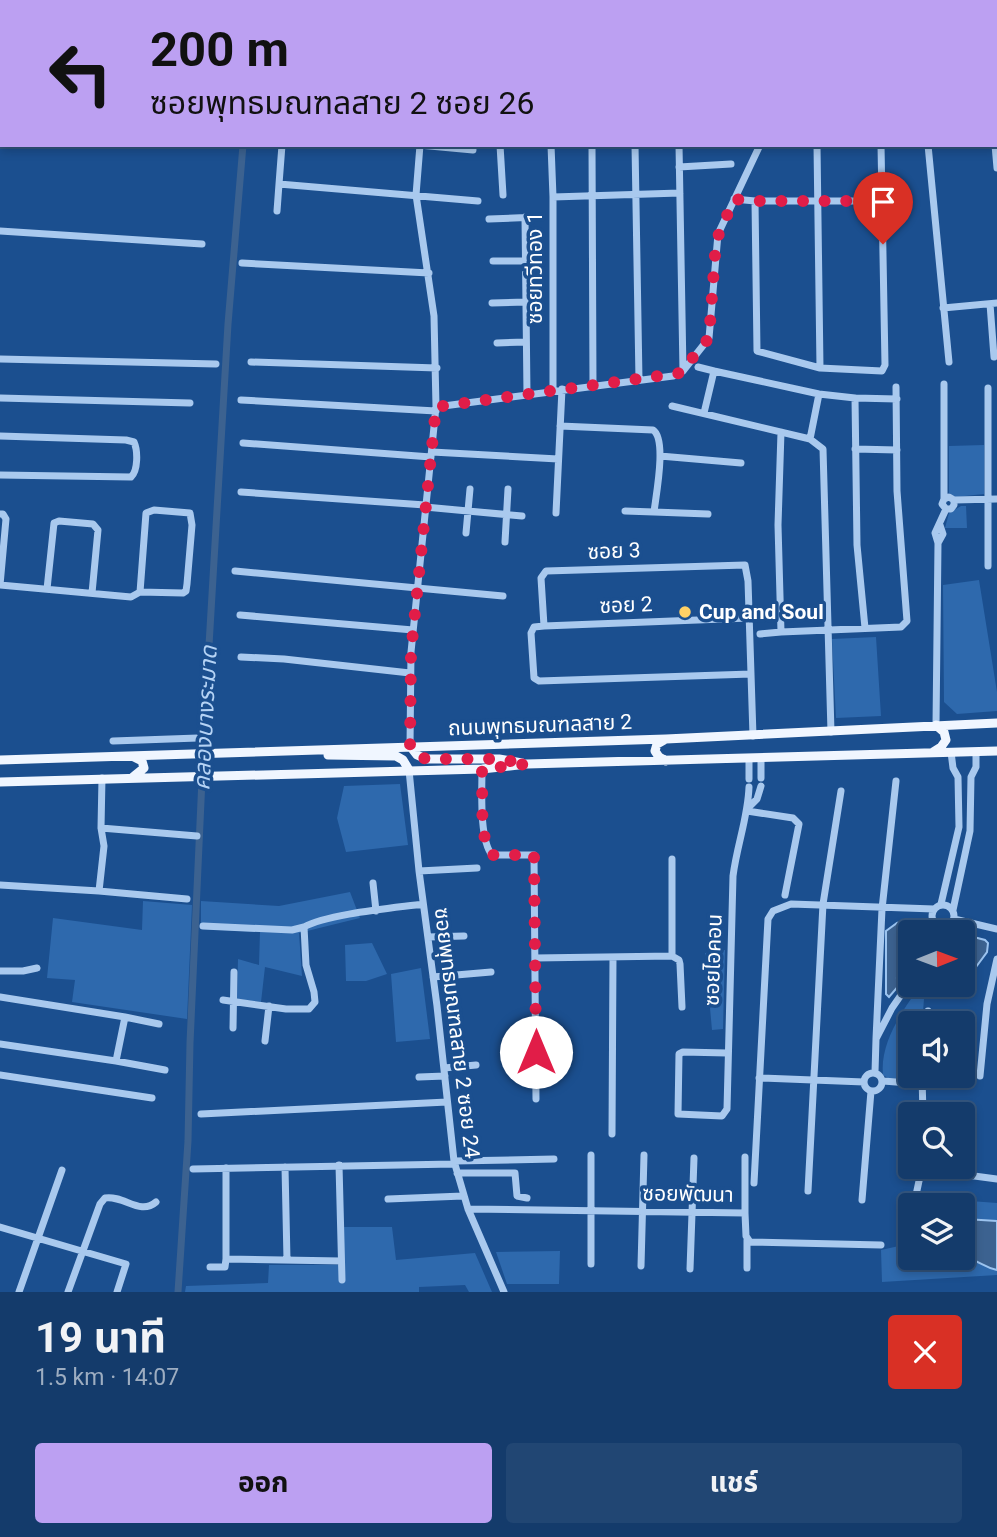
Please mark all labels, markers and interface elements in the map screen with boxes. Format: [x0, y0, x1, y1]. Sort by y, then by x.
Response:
text: 200 m [150, 21, 289, 78]
icon: left [35, 28, 126, 119]
text: ซอยพุทธมณฑลสาย 2 ซอย 26 [150, 84, 535, 122]
pin [853, 172, 913, 244]
icon: arrive [864, 183, 902, 221]
street label: ซอยทวีทอง 1 [523, 212, 547, 324]
street label: ซอย 3 [587, 538, 641, 564]
street label: ซอย 2 [599, 592, 653, 618]
place label: Cup and Soul [699, 600, 824, 624]
marker: Cup and Soul [677, 604, 693, 620]
water label: คลองบางระมาด [188, 644, 223, 791]
street label: ถนนพุทธมณฑลสาย 2 [447, 710, 633, 741]
street label: ซอยพุทธมณฑลสาย 2 ซอย 24 [429, 906, 484, 1160]
street label: ซอยไอคอน [699, 913, 727, 1007]
north arrow [898, 920, 975, 998]
map controls [898, 920, 975, 1270]
button: sound [898, 1011, 975, 1088]
position arrow [499, 1015, 573, 1089]
button: search [898, 1102, 975, 1179]
street label: ซอยพัฒนา [642, 1181, 734, 1207]
button: layers [898, 1193, 975, 1270]
text: 19 นาที [35, 1313, 166, 1362]
button: close [888, 1315, 962, 1389]
text: 1.5 km · 14:07 [35, 1364, 179, 1391]
button: ออก [35, 1443, 492, 1523]
button: แชร์ [506, 1443, 962, 1523]

